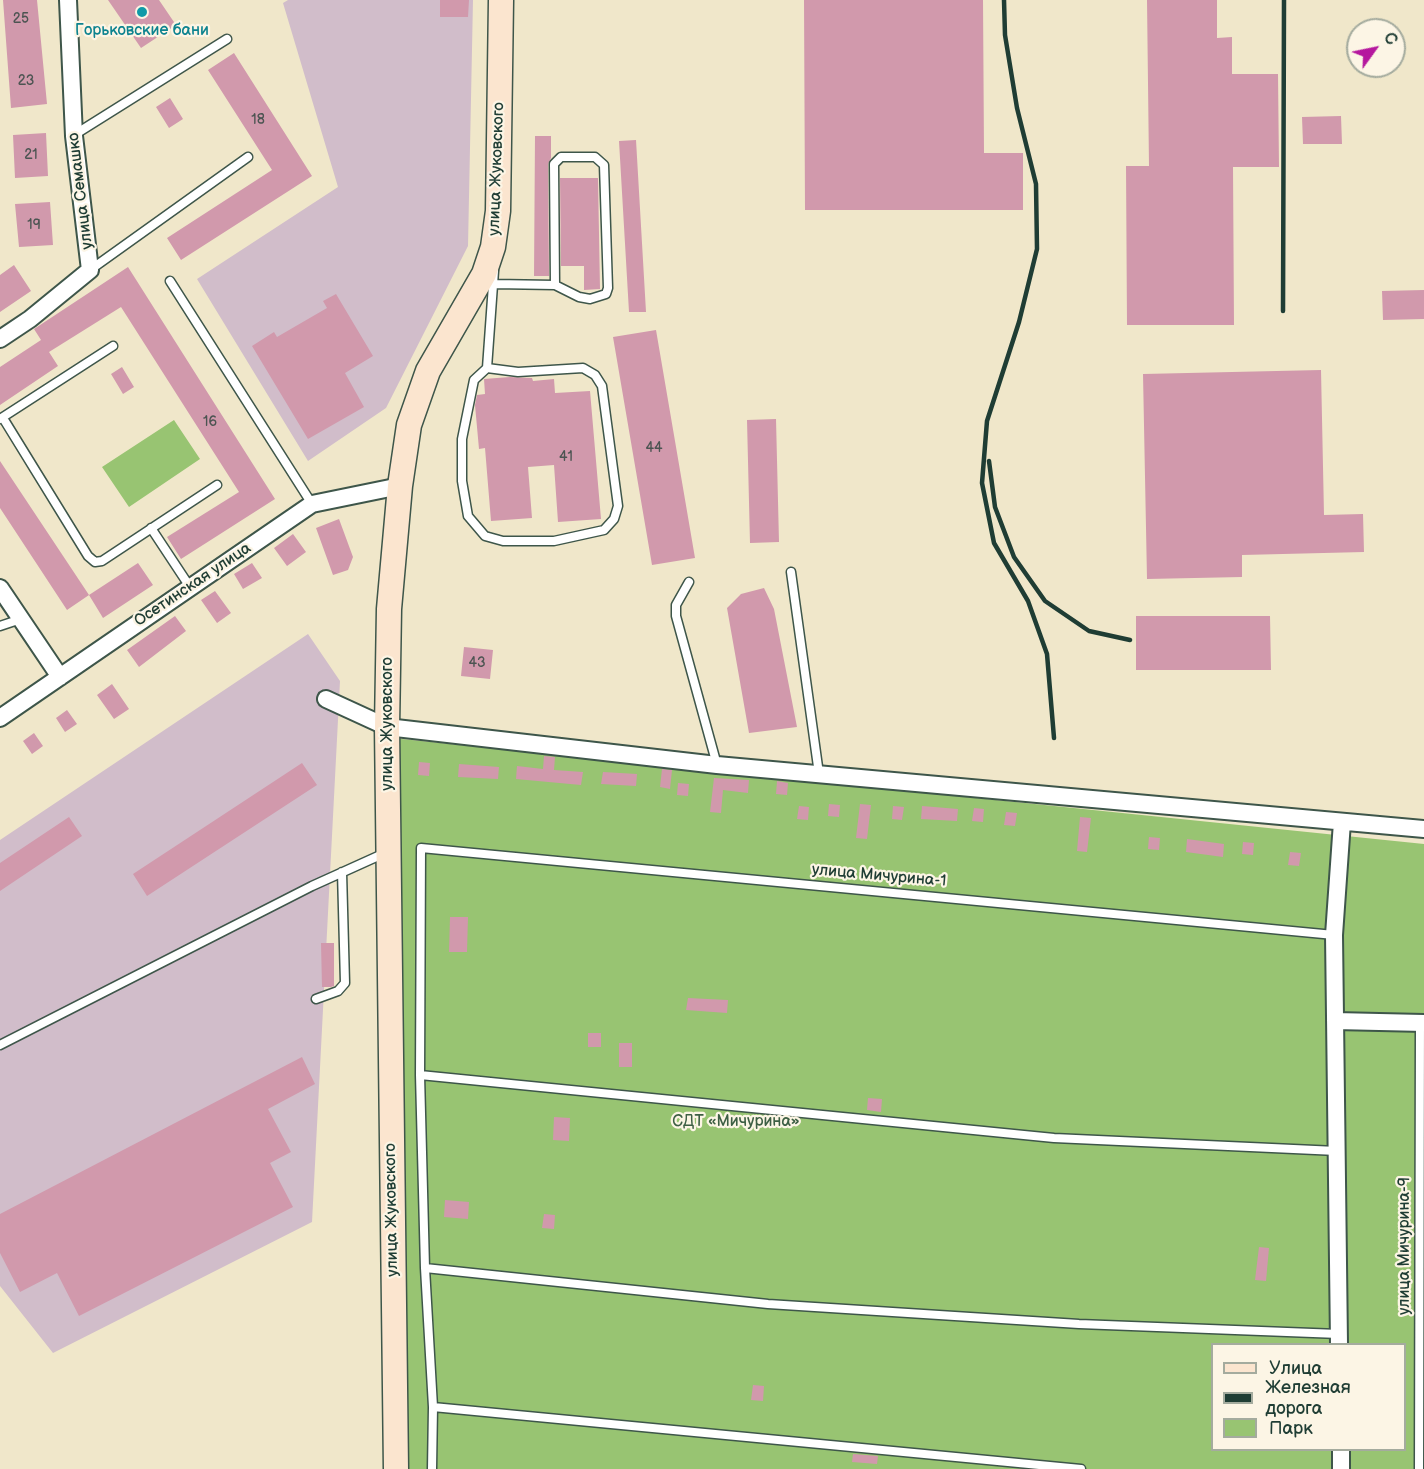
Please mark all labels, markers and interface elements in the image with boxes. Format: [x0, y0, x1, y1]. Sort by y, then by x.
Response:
marker: Горьковские бани [135, 5, 149, 19]
house number: 25 [13, 11, 29, 27]
north arrow [1346, 18, 1406, 78]
place label: Горьковские бани [75, 21, 209, 41]
text: С [1379, 29, 1401, 49]
house number: 23 [18, 73, 34, 89]
street label: улица Жуковского [485, 102, 509, 236]
house number: 18 [251, 112, 265, 128]
street label: улица Семашко [64, 132, 98, 250]
house number: 21 [24, 147, 38, 163]
house number: 19 [27, 217, 41, 233]
house number: 16 [203, 414, 217, 430]
house number: 44 [645, 440, 663, 456]
house number: 41 [559, 449, 573, 465]
street label: Осетинская улица [131, 539, 255, 631]
house number: 43 [468, 655, 486, 671]
street label: улица Жуковского [378, 657, 398, 791]
street label: улица Мичурина-1 [811, 861, 947, 891]
park label: СДТ «Мичурина» [672, 1112, 800, 1132]
street label: улица Жуковского [381, 1143, 403, 1277]
street label: улица Мичурина-9 [1395, 1177, 1415, 1315]
legend [1211, 1343, 1406, 1451]
text: Улица [1269, 1358, 1322, 1379]
text: Железная дорога [1265, 1377, 1351, 1419]
text: Парк [1269, 1418, 1313, 1439]

